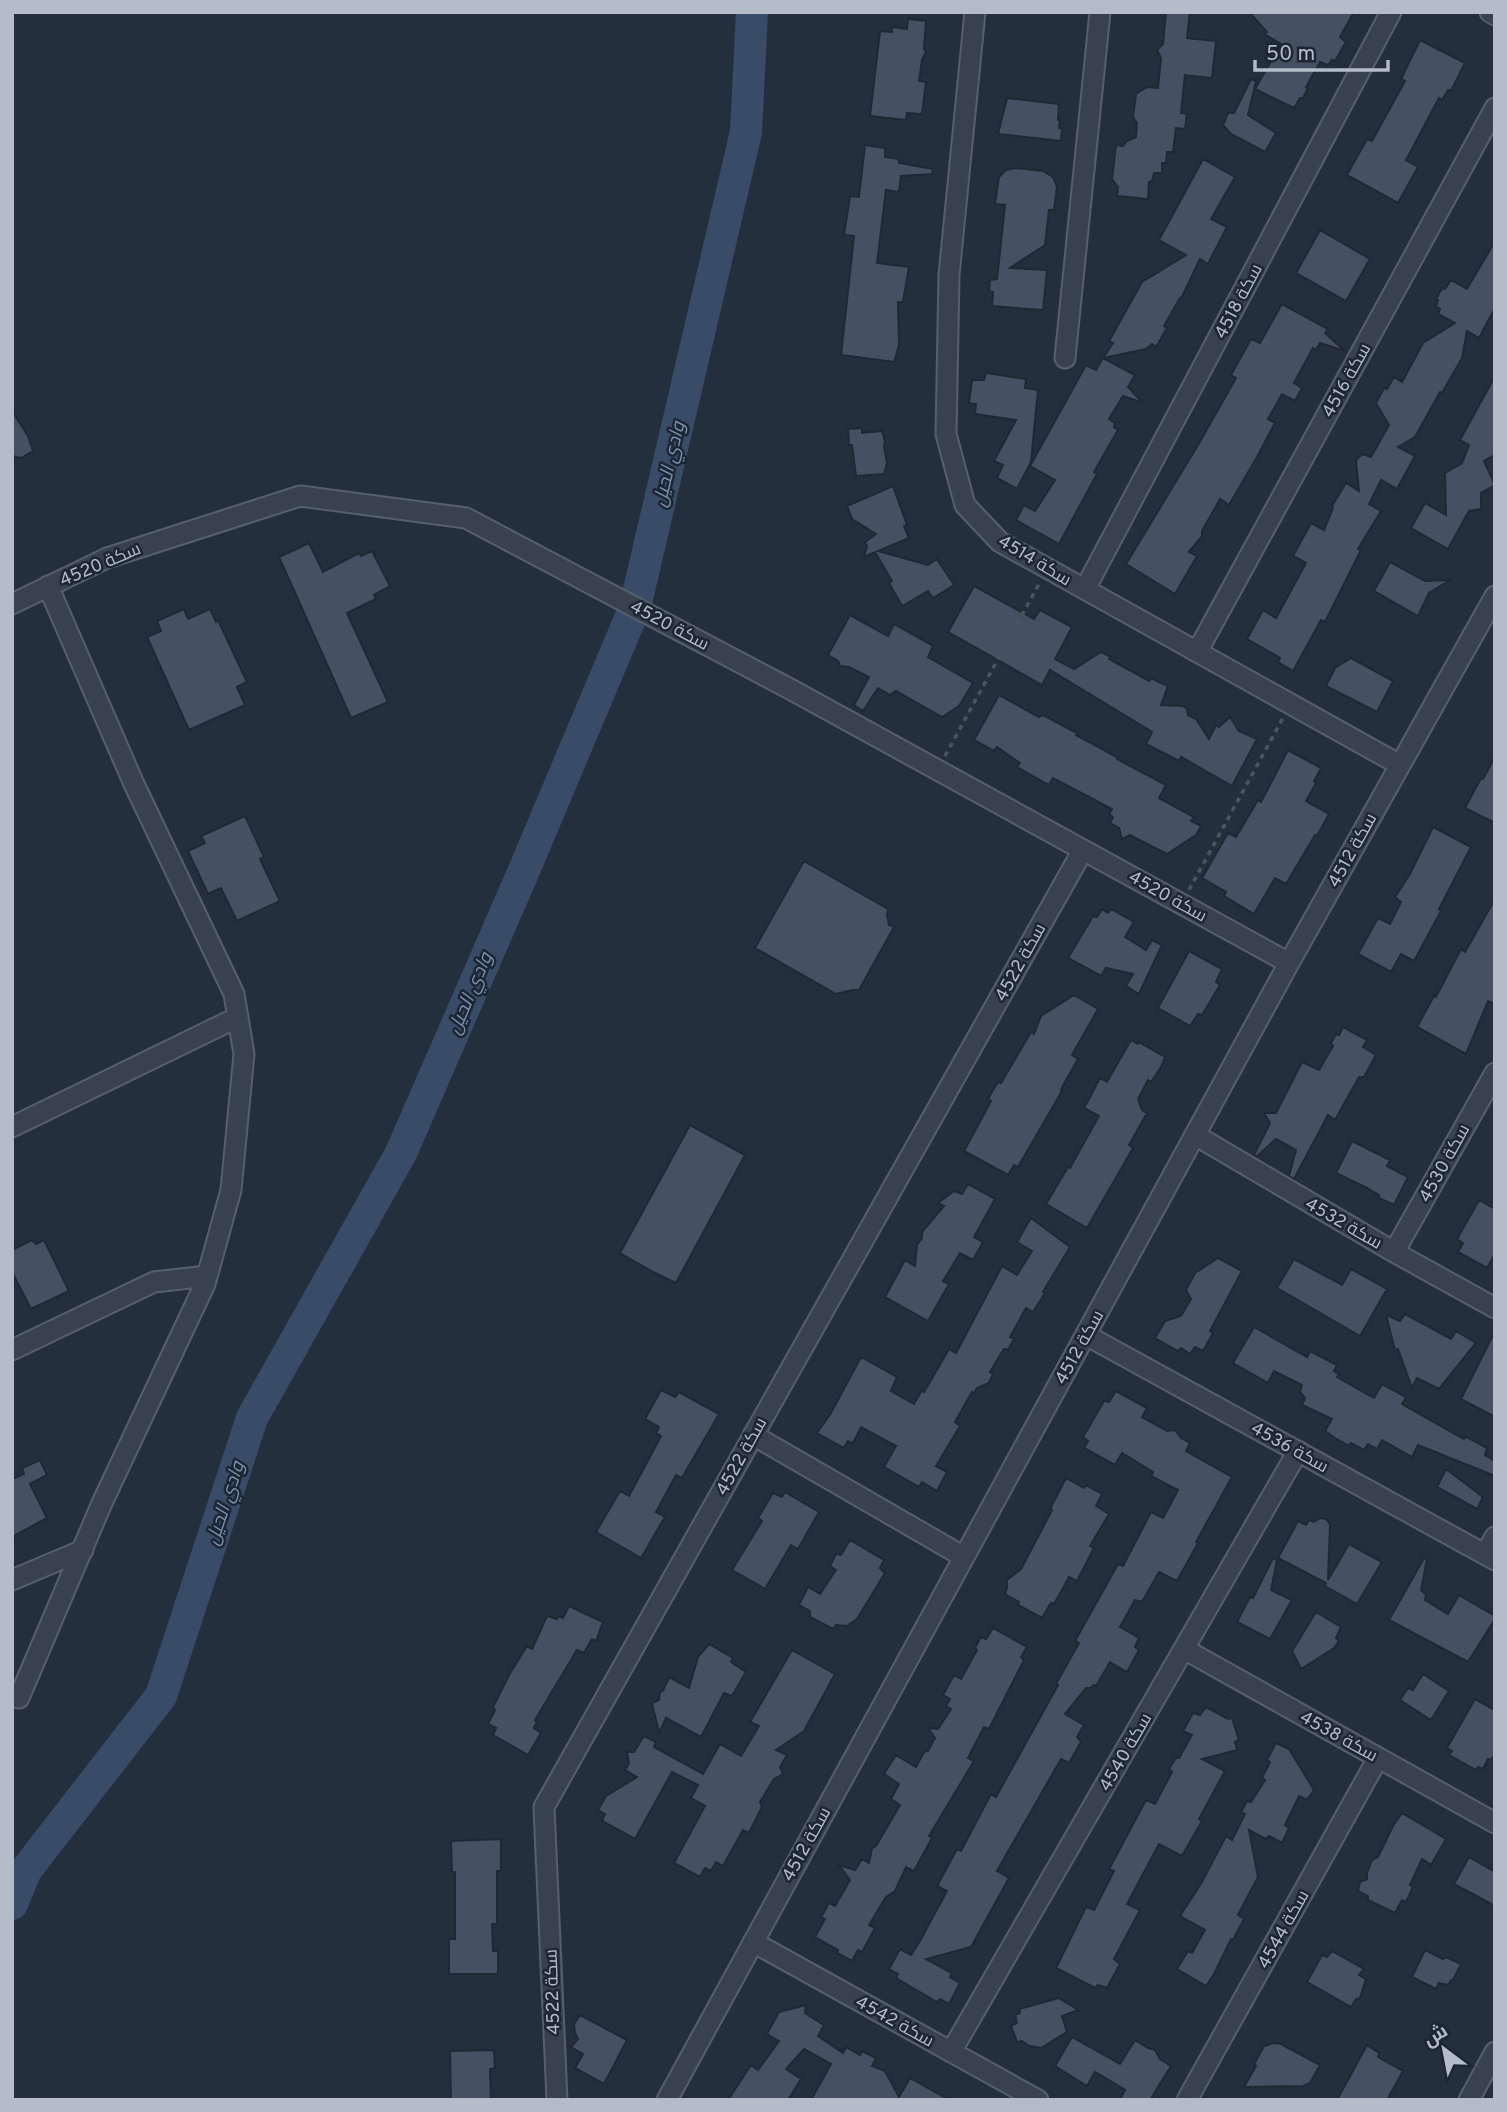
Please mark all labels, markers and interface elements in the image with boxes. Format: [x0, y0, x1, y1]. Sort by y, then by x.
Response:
scale bar [1255, 28, 1388, 72]
text: 50 m [1266, 41, 1315, 68]
street label: سكة 4518 [1210, 260, 1269, 343]
street label: سكة 4516 [1318, 340, 1377, 422]
water label: وادي الحيل [649, 418, 694, 510]
street label: سكة 4514 [993, 531, 1075, 592]
street label: سكة 4520 [56, 538, 145, 593]
street label: سكة 4520 [626, 596, 713, 657]
street label: سكة 4512 [1324, 810, 1383, 892]
street label: سكة 4520 [1124, 866, 1211, 928]
street label: سكة 4522 [990, 920, 1052, 1006]
water label: وادي الحيل [443, 948, 501, 1039]
street label: سكة 4530 [1414, 1121, 1476, 1207]
street label: سكة 4532 [1301, 1193, 1386, 1256]
street label: سكة 4512 [1051, 1307, 1110, 1389]
street label: سكة 4522 [711, 1414, 773, 1500]
street label: سكة 4536 [1246, 1418, 1332, 1479]
water label: وادي الحيل [201, 1457, 253, 1549]
street label: سكة 4538 [1295, 1707, 1381, 1768]
street label: سكة 4540 [1095, 1709, 1158, 1796]
street label: سكة 4512 [778, 1804, 837, 1886]
street label: سكة 4544 [1253, 1886, 1315, 1973]
street label: سكة 4522 [541, 1949, 566, 2035]
street label: سكة 4542 [851, 1991, 938, 2053]
north arrow [1409, 2014, 1479, 2084]
text: ش [1419, 2020, 1453, 2053]

